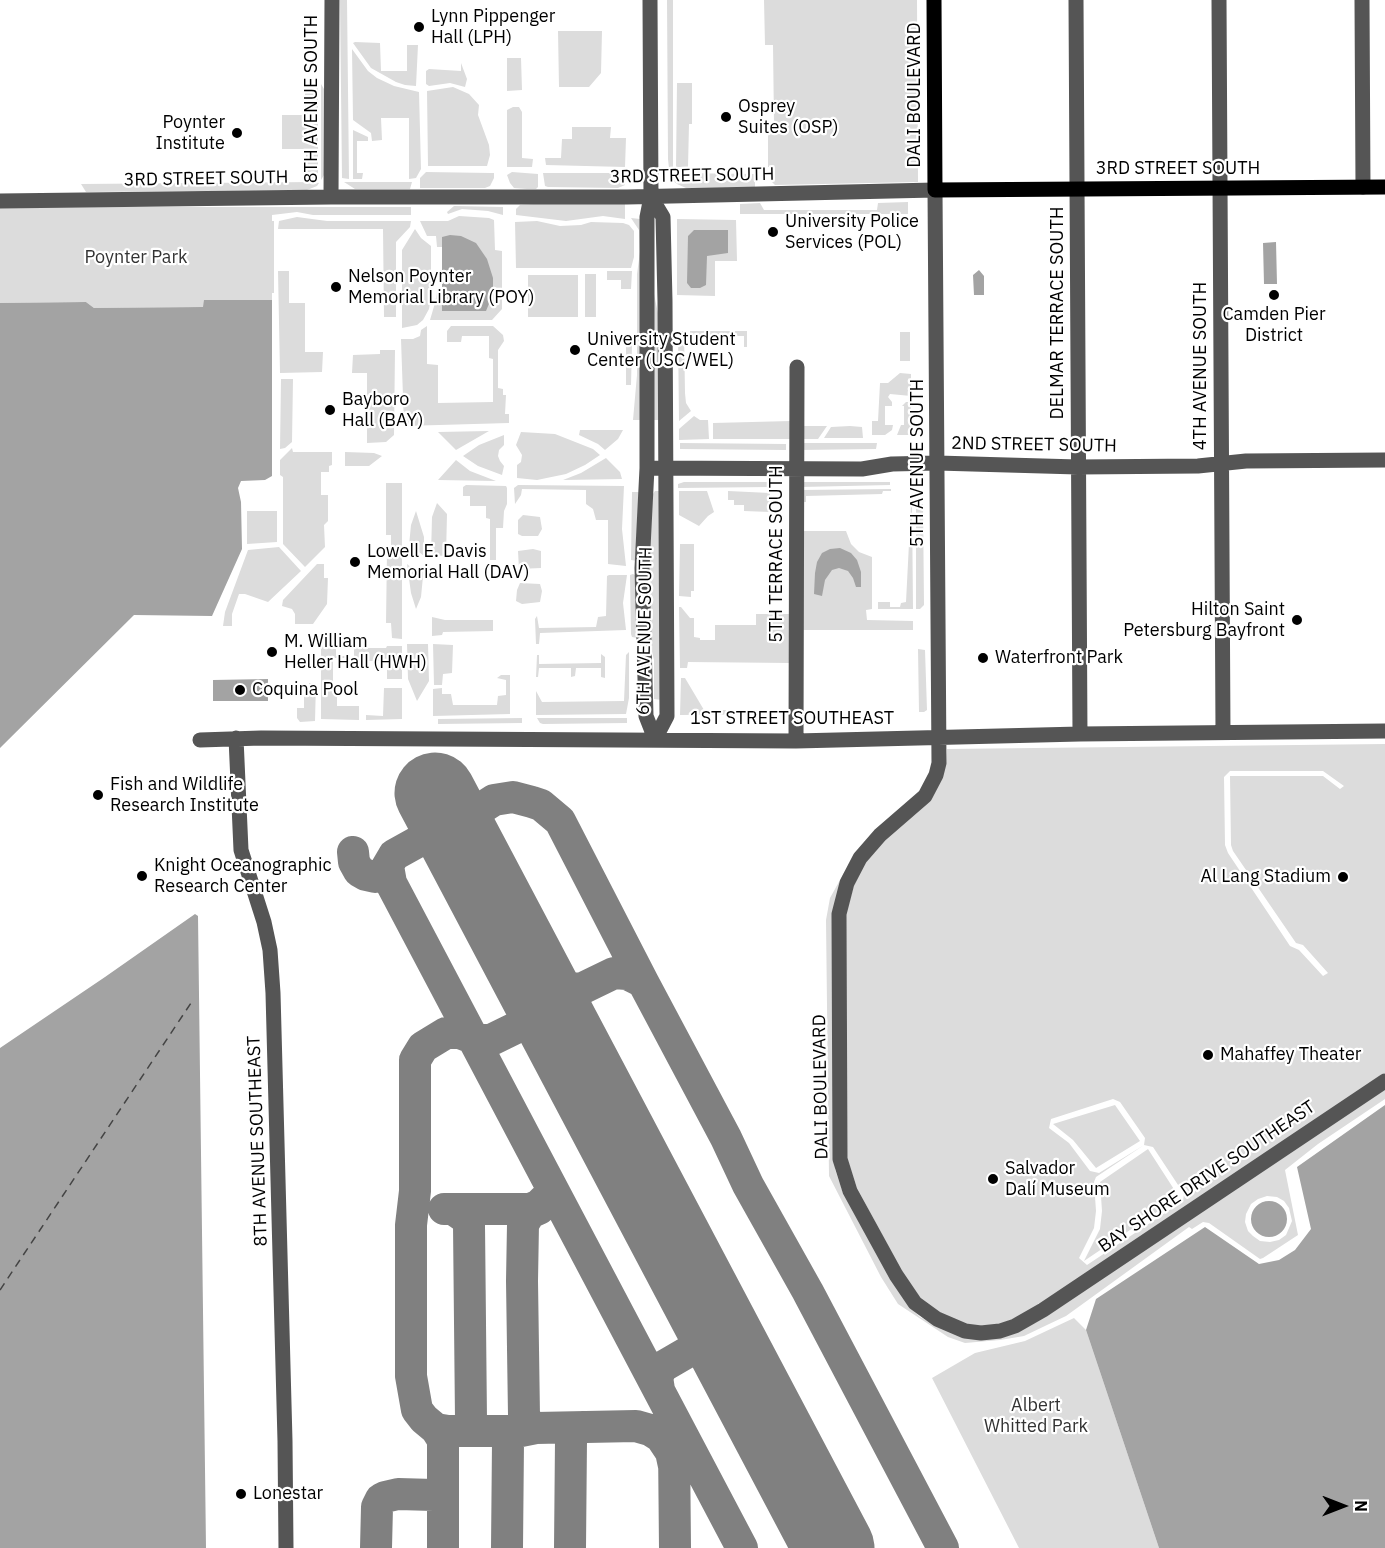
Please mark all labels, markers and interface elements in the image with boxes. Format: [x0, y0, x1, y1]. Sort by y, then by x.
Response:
place label: Lynn Pippenger Hall (LPH) [431, 6, 555, 48]
street label: 8TH AVENUE SOUTH [301, 15, 323, 183]
marker: Lynn Pippenger Hall (LPH) [412, 20, 426, 34]
street label: DALI BOULEVARD [904, 22, 926, 168]
place label: Osprey Suites (OSP) [738, 96, 838, 138]
marker: Osprey Suites (OSP) [719, 110, 733, 124]
place label: Poynter Institute [155, 112, 225, 154]
marker: Poynter Institute [230, 126, 244, 140]
street label: 3RD STREET SOUTH [1096, 158, 1260, 180]
street label: 3RD STREET SOUTH [610, 164, 774, 188]
street label: 3RD STREET SOUTH [124, 167, 288, 191]
street label: DELMAR TERRACE SOUTH [1047, 207, 1069, 419]
place label: University Police Services (POL) [785, 211, 919, 254]
marker: University Police Services (POL) [766, 225, 780, 239]
park label: Poynter Park [84, 247, 188, 269]
place label: Nelson Poynter Memorial Library (POY) [348, 266, 534, 308]
marker: Nelson Poynter Memorial Library (POY) [329, 280, 343, 294]
street label: 4TH AVENUE SOUTH [1190, 282, 1212, 450]
marker: Camden Pier District [1267, 288, 1281, 302]
place label: Camden Pier District [1222, 304, 1326, 346]
place label: University Student Center (USC/WEL) [587, 329, 736, 372]
marker: University Student Center (USC/WEL) [568, 343, 582, 357]
street label: 5TH AVENUE SOUTH [907, 379, 929, 547]
place label: Bayboro Hall (BAY) [342, 389, 424, 432]
marker: Bayboro Hall (BAY) [323, 403, 337, 417]
street label: 2ND STREET SOUTH [951, 433, 1117, 457]
street label: 5TH TERRACE SOUTH [766, 465, 788, 643]
place label: Lowell E. Davis Memorial Hall (DAV) [367, 541, 529, 584]
street label: 6TH AVENUE SOUTH [633, 547, 657, 715]
marker: Lowell E. Davis Memorial Hall (DAV) [348, 555, 362, 569]
place label: Hilton Saint Petersburg Bayfront [1123, 599, 1285, 642]
marker: Hilton Saint Petersburg Bayfront [1290, 613, 1304, 627]
place label: M. William Heller Hall (HWH) [284, 631, 427, 674]
marker: M. William Heller Hall (HWH) [265, 645, 279, 659]
place label: Waterfront Park [995, 647, 1123, 669]
marker: Waterfront Park [976, 651, 990, 665]
place label: Coquina Pool [252, 679, 358, 701]
marker: Coquina Pool [233, 683, 247, 697]
street label: 1ST STREET SOUTHEAST [690, 708, 894, 730]
place label: Fish and Wildlife Research Institute [110, 774, 259, 816]
marker: Fish and Wildlife Research Institute [91, 788, 105, 802]
place label: Knight Oceanographic Research Center [154, 855, 332, 898]
place label: Al Lang Stadium [1200, 866, 1331, 888]
marker: Knight Oceanographic Research Center [135, 869, 149, 883]
marker: Al Lang Stadium [1336, 870, 1350, 884]
street label: DALI BOULEVARD [809, 1014, 833, 1160]
street label: 8TH AVENUE SOUTHEAST [244, 1035, 272, 1247]
place label: Mahaffey Theater [1220, 1044, 1361, 1066]
marker: Mahaffey Theater [1201, 1048, 1215, 1062]
street label: BAY SHORE DRIVE SOUTHEAST [1095, 1096, 1319, 1258]
place label: Salvador Dalí Museum [1005, 1158, 1110, 1200]
marker: Salvador Dalí Museum [986, 1172, 1000, 1186]
park label: Albert Whitted Park [984, 1395, 1088, 1438]
north arrow [1313, 1476, 1373, 1536]
place label: Lonestar [253, 1483, 323, 1505]
marker: Lonestar [234, 1487, 248, 1501]
text: N [1351, 1500, 1371, 1512]

